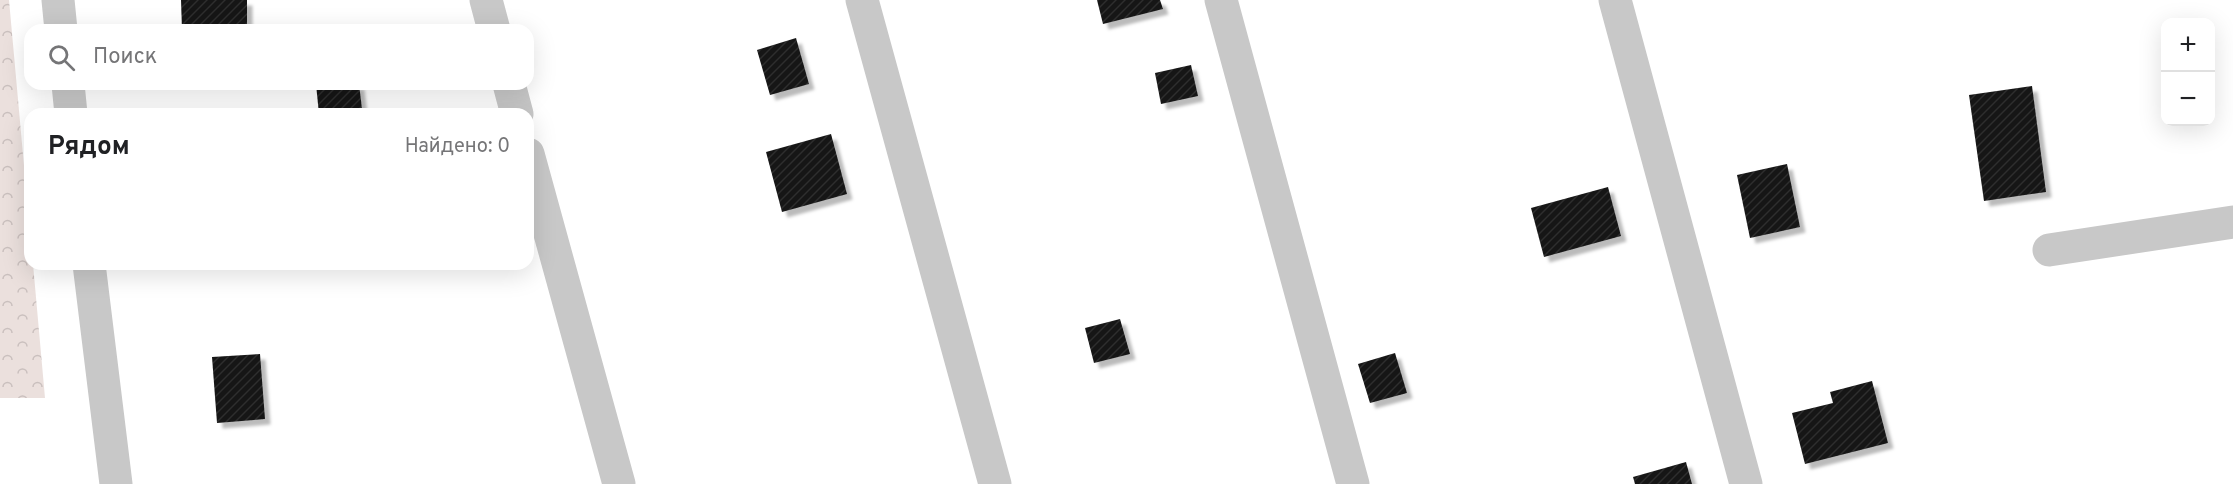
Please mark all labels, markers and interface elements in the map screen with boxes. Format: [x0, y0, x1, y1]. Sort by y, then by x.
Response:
map controls [2161, 18, 2215, 126]
button: + [2161, 18, 2215, 72]
search box [24, 24, 534, 90]
icon: search [45, 41, 78, 74]
text: Поиск [93, 44, 157, 71]
button: − [2161, 72, 2215, 126]
text: Рядом [48, 131, 130, 164]
text: Найдено: 0 [405, 134, 510, 160]

